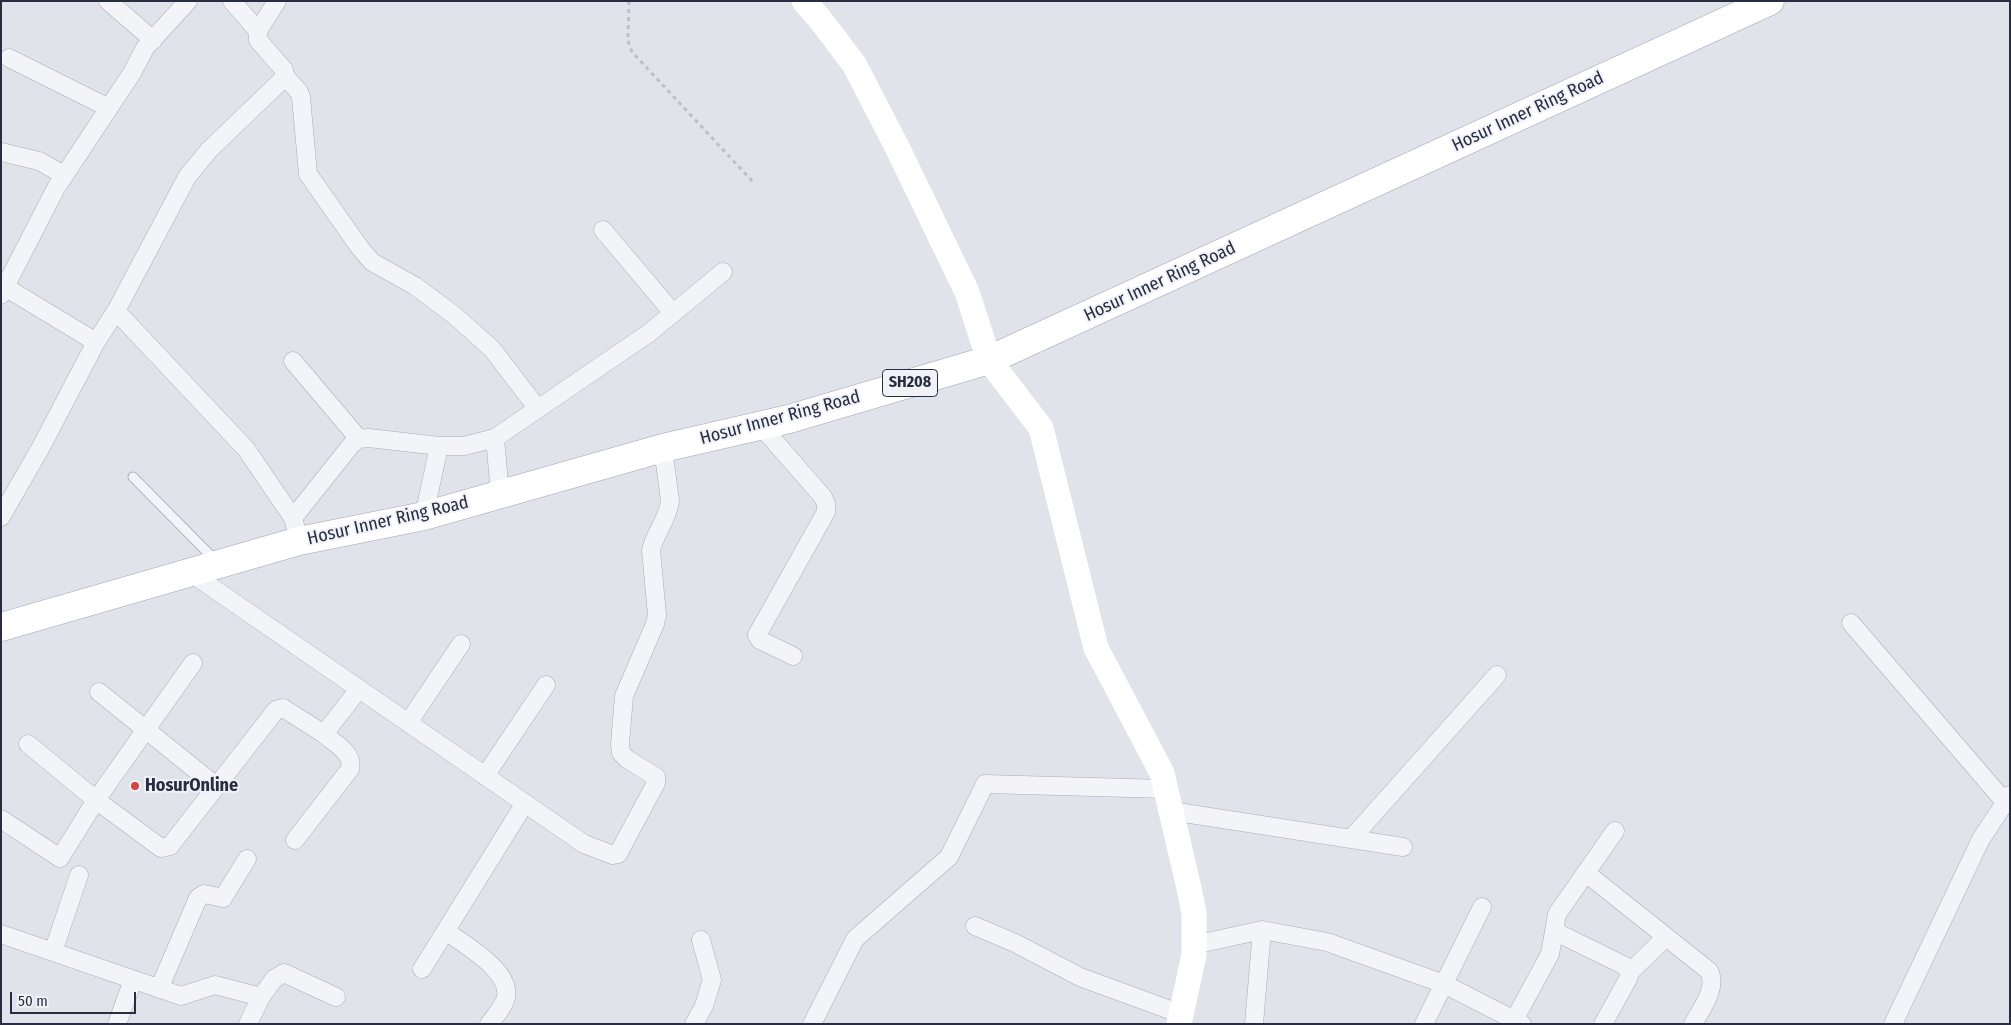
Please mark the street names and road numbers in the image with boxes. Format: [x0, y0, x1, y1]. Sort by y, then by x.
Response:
street label: Hosur Inner Ring Road [1449, 67, 1607, 157]
street label: Hosur Inner Ring Road [1081, 237, 1239, 327]
road number: SH208 [882, 369, 938, 396]
street label: Hosur Inner Ring Road [698, 386, 862, 450]
street label: Hosur Inner Ring Road [305, 492, 471, 550]

